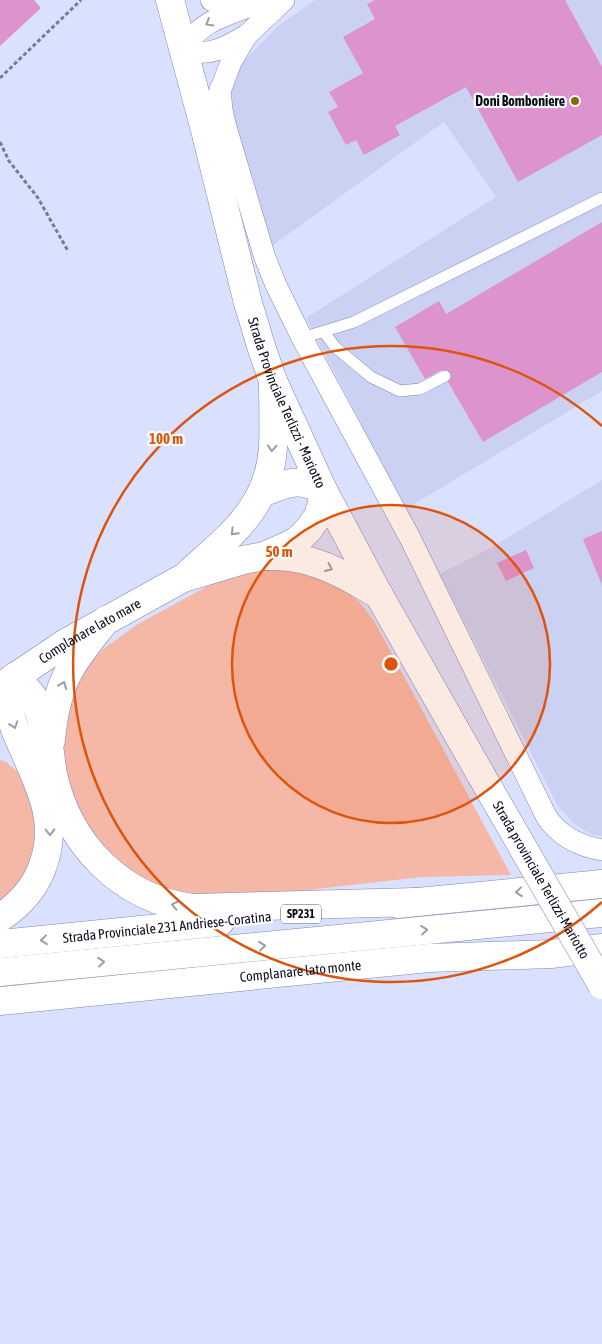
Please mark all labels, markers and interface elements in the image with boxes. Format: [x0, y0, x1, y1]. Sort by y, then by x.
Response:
one-way arrow [206, 17, 215, 27]
place label: Doni Bomboniere [475, 93, 565, 109]
marker: Doni Bomboniere [569, 95, 581, 107]
street label: Strada Provinciale Terlizzi - Mariotto [245, 315, 329, 491]
text: 100 m [149, 430, 183, 447]
one-way arrow [267, 444, 278, 452]
one-way arrow [230, 526, 239, 535]
text: 50 m [266, 543, 293, 560]
one-way arrow [324, 562, 333, 573]
street label: Complanare lato mare [36, 595, 144, 667]
centre of rings [382, 655, 400, 673]
one-way arrow [57, 681, 67, 690]
one-way arrow [8, 720, 18, 728]
street label: Strada provinciale Terlizzi-Mariotto [490, 798, 593, 961]
one-way arrow [44, 829, 55, 837]
one-way arrow [514, 886, 522, 897]
one-way arrow [170, 900, 179, 911]
road number: SP231 [281, 904, 321, 924]
street label: Strada Provinciale 231 Andriese-Coratina [62, 908, 272, 946]
one-way arrow [420, 925, 428, 936]
one-way arrow [39, 934, 47, 945]
one-way arrow [259, 941, 267, 952]
one-way arrow [97, 957, 105, 968]
street label: Complanare lato monte [239, 957, 362, 985]

